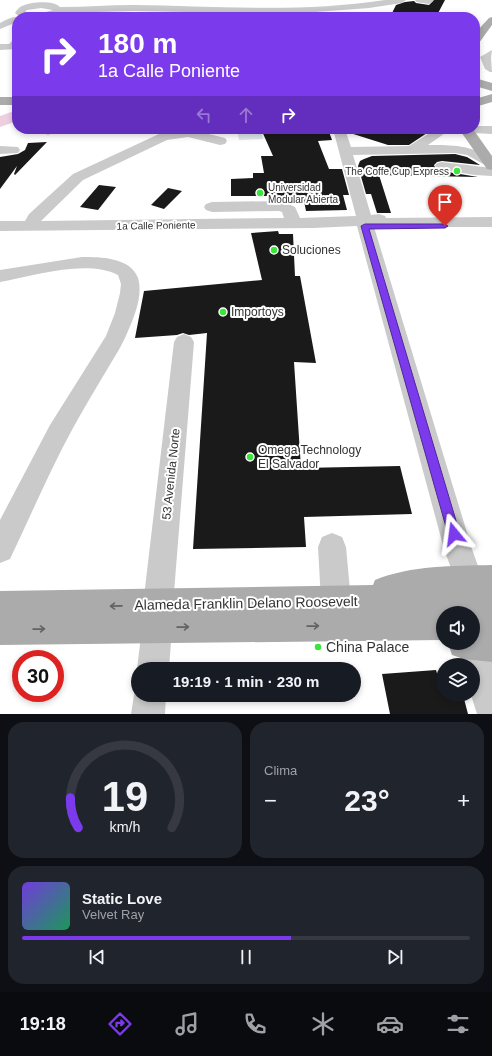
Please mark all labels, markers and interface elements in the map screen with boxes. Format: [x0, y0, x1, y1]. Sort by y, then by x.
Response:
icon: right [32, 28, 84, 80]
text: 180 m [98, 28, 177, 59]
text: 1a Calle Poniente [98, 61, 240, 81]
icon: left [193, 104, 215, 126]
icon: ahead [235, 104, 257, 126]
icon: right [277, 104, 299, 126]
place label: The Coffe Cup Express [345, 166, 449, 177]
marker: The Coffe Cup Express [452, 166, 462, 176]
place label: Universidad Modular Abierta [268, 182, 338, 205]
pin [428, 185, 462, 226]
marker: Universidad Modular Abierta [255, 188, 265, 198]
icon: arrive [434, 191, 456, 213]
street label: 1a Calle Poniente [116, 219, 196, 232]
place label: Soluciones [282, 243, 341, 257]
marker: Soluciones [269, 245, 279, 255]
place label: Importoys [231, 305, 284, 319]
marker: Importoys [218, 307, 228, 317]
street label: 53 Avenida Norte [159, 427, 183, 520]
place label: Omega Technology El Salvador [258, 443, 361, 471]
marker: Omega Technology El Salvador [245, 452, 255, 462]
position arrow [433, 513, 475, 555]
street label: Alameda Franklin Delano Roosevelt [134, 593, 358, 613]
one-way arrow [110, 602, 123, 610]
map controls [436, 606, 480, 702]
button: sound [436, 606, 480, 650]
one-way arrow [306, 622, 319, 630]
one-way arrow [176, 624, 189, 631]
one-way arrow [32, 625, 45, 633]
place label: China Palace [326, 639, 409, 655]
marker: China Palace [313, 642, 323, 652]
speed limit sign: 30 [12, 650, 64, 702]
button: layers [436, 658, 480, 702]
text: 19:19 · 1 min · 230 m [173, 673, 319, 690]
text: Clima [264, 763, 297, 778]
text: 19 [102, 773, 148, 820]
text: 23° [344, 784, 390, 817]
text: − [264, 788, 277, 813]
text: + [457, 788, 470, 813]
text: km/h [110, 819, 141, 835]
text: Static Love [82, 890, 162, 907]
text: Velvet Ray [82, 907, 144, 922]
icon: previous [86, 946, 108, 968]
icon: pause [235, 946, 257, 968]
icon: next [384, 946, 406, 968]
icon: directions [106, 1010, 134, 1038]
icon: music [173, 1010, 201, 1038]
icon: phone [241, 1010, 269, 1038]
icon: climate [309, 1010, 337, 1038]
icon: car [376, 1010, 404, 1038]
icon: filters [444, 1010, 472, 1038]
text: 19:18 [20, 1014, 66, 1034]

